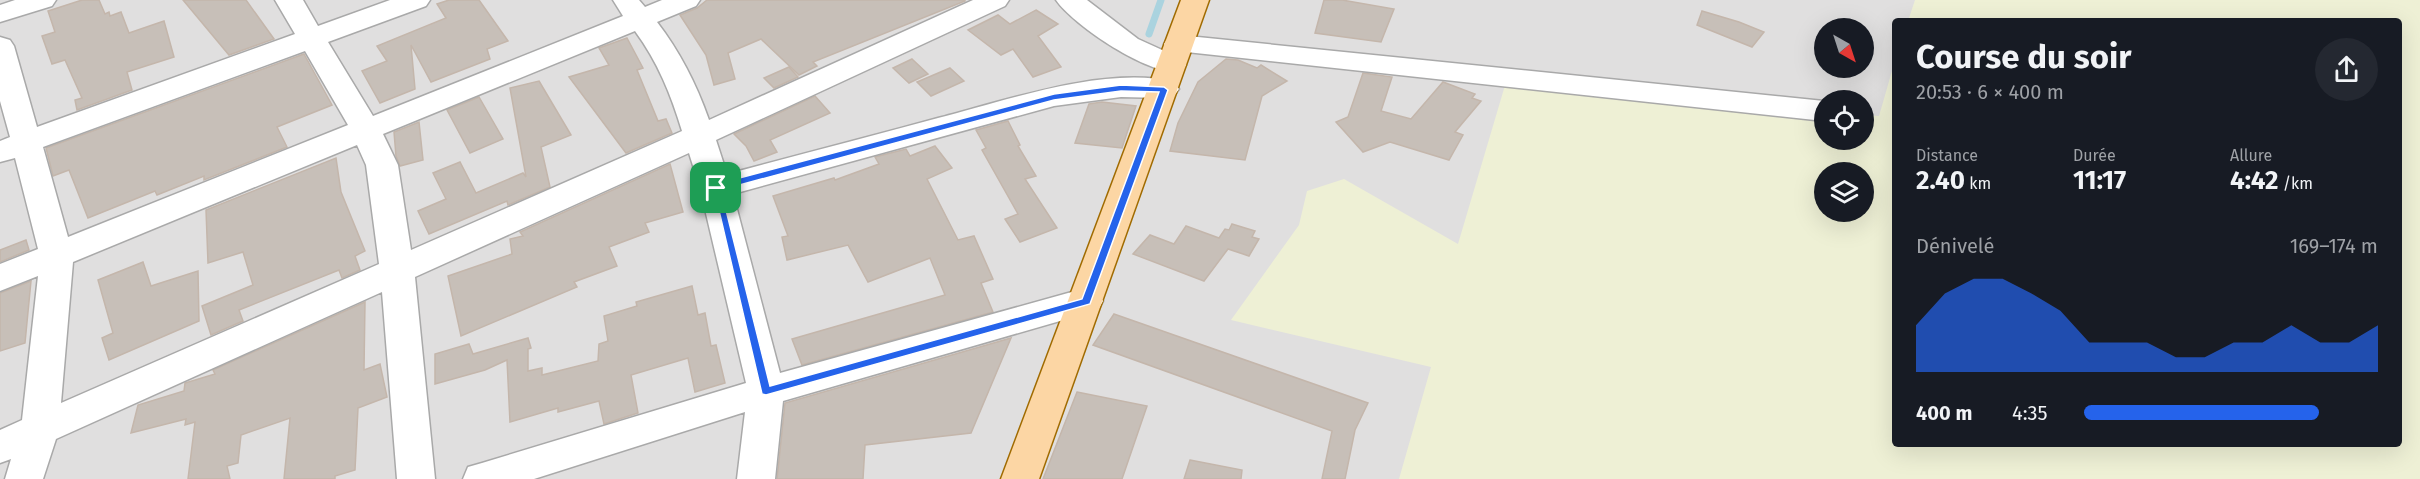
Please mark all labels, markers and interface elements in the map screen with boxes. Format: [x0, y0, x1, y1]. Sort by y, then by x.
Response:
north arrow [1814, 18, 1874, 78]
map controls [1814, 18, 1874, 222]
text: Course du soir [1916, 37, 2132, 77]
button: share [2315, 38, 2378, 101]
text: 20:53 · 6 × 400 m [1916, 80, 2064, 104]
button: locate [1814, 90, 1874, 150]
text: Distance [1916, 146, 1978, 165]
text: Durée [2073, 146, 2116, 165]
text: Allure [2230, 146, 2272, 165]
pin [690, 162, 741, 213]
button: layers [1814, 162, 1874, 222]
text: 2.40 [1916, 165, 1965, 196]
text: 11:17 [2073, 165, 2126, 196]
text: 4:42 [2230, 165, 2278, 196]
icon: arrive [699, 171, 732, 204]
text: km [1965, 174, 1991, 193]
text: /km [2278, 174, 2313, 193]
text: Dénivelé [1916, 234, 1994, 258]
text: 169–174 m [2290, 234, 2378, 258]
text: 400 m [1916, 401, 1972, 425]
text: 4:35 [2012, 401, 2048, 425]

